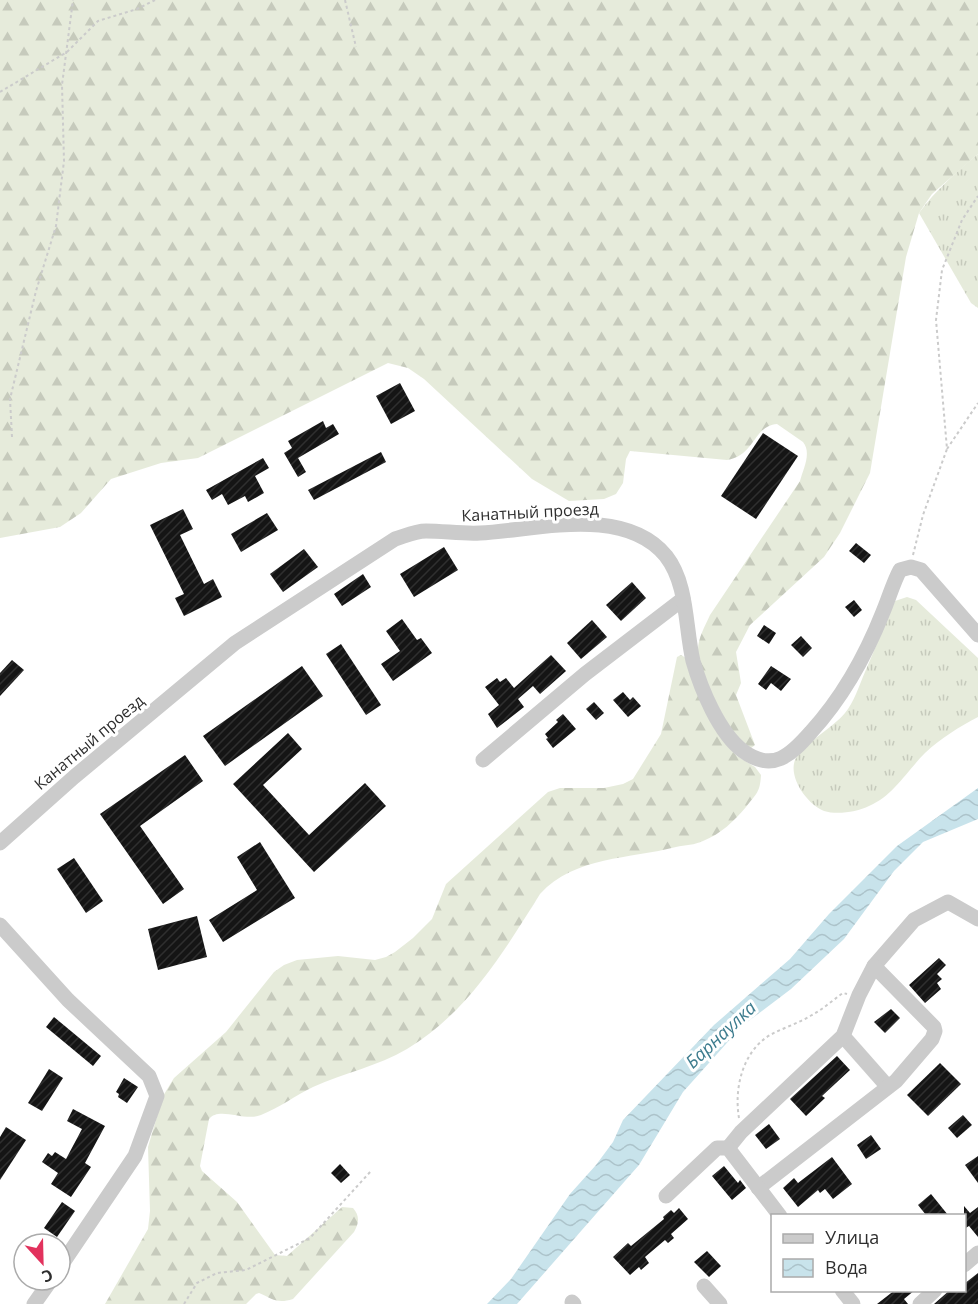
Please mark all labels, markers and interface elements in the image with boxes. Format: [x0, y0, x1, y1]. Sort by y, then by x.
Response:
street label: Канатный проезд [461, 497, 599, 527]
street label: Канатный проезд [29, 689, 149, 795]
water label: Барнаулка [680, 995, 761, 1073]
legend [771, 1214, 966, 1292]
text: Улица [825, 1225, 879, 1249]
north arrow [12, 1232, 72, 1292]
text: Вода [825, 1255, 868, 1279]
text: С [39, 1264, 56, 1288]

